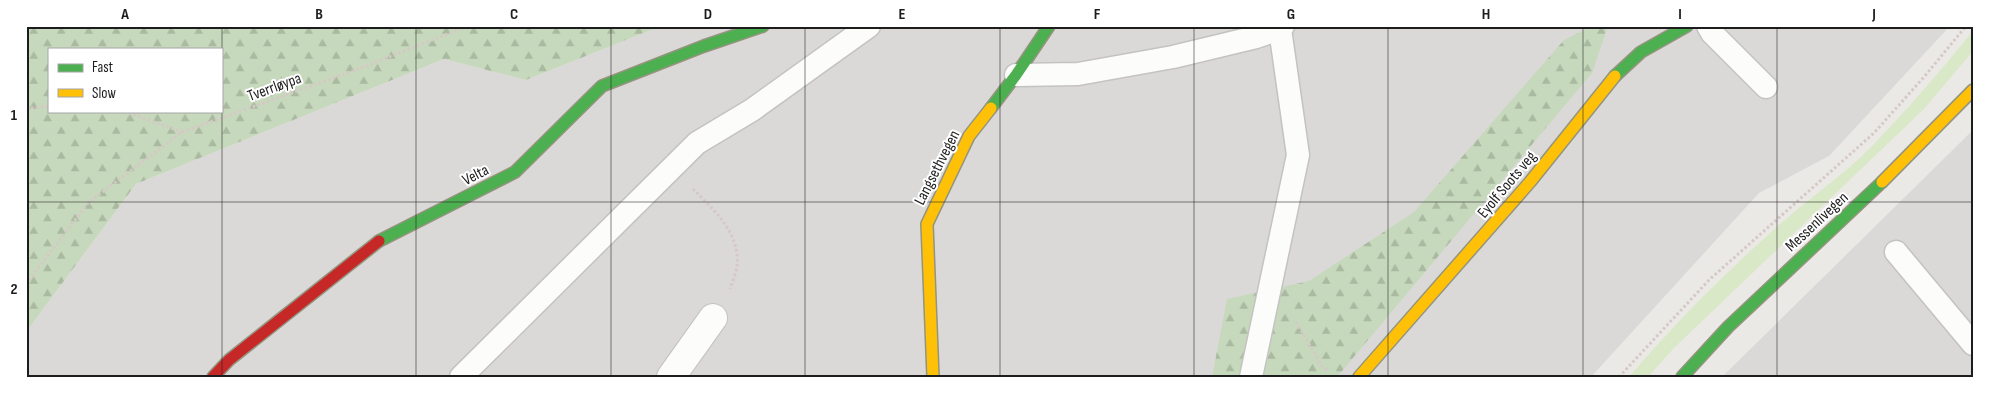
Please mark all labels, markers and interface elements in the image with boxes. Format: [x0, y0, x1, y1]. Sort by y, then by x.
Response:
text: A [120, 5, 129, 24]
text: B [315, 5, 323, 24]
text: C [510, 5, 518, 24]
text: D [704, 5, 712, 24]
text: E [899, 5, 906, 24]
text: F [1094, 5, 1101, 24]
text: G [1287, 5, 1295, 24]
text: H [1482, 5, 1490, 24]
text: I [1678, 5, 1682, 24]
text: J [1871, 5, 1876, 24]
legend [48, 48, 222, 112]
text: Fast [92, 58, 114, 77]
street label: Tverrløypa [245, 69, 304, 106]
text: Slow [92, 84, 116, 103]
text: 1 [11, 106, 18, 125]
street label: Langsethvegen [910, 127, 964, 208]
street label: Eyolf Soots veg [1474, 148, 1541, 222]
street label: Velta [459, 161, 492, 190]
street label: Messenlivegen [1782, 188, 1852, 256]
text: 2 [10, 280, 18, 299]

